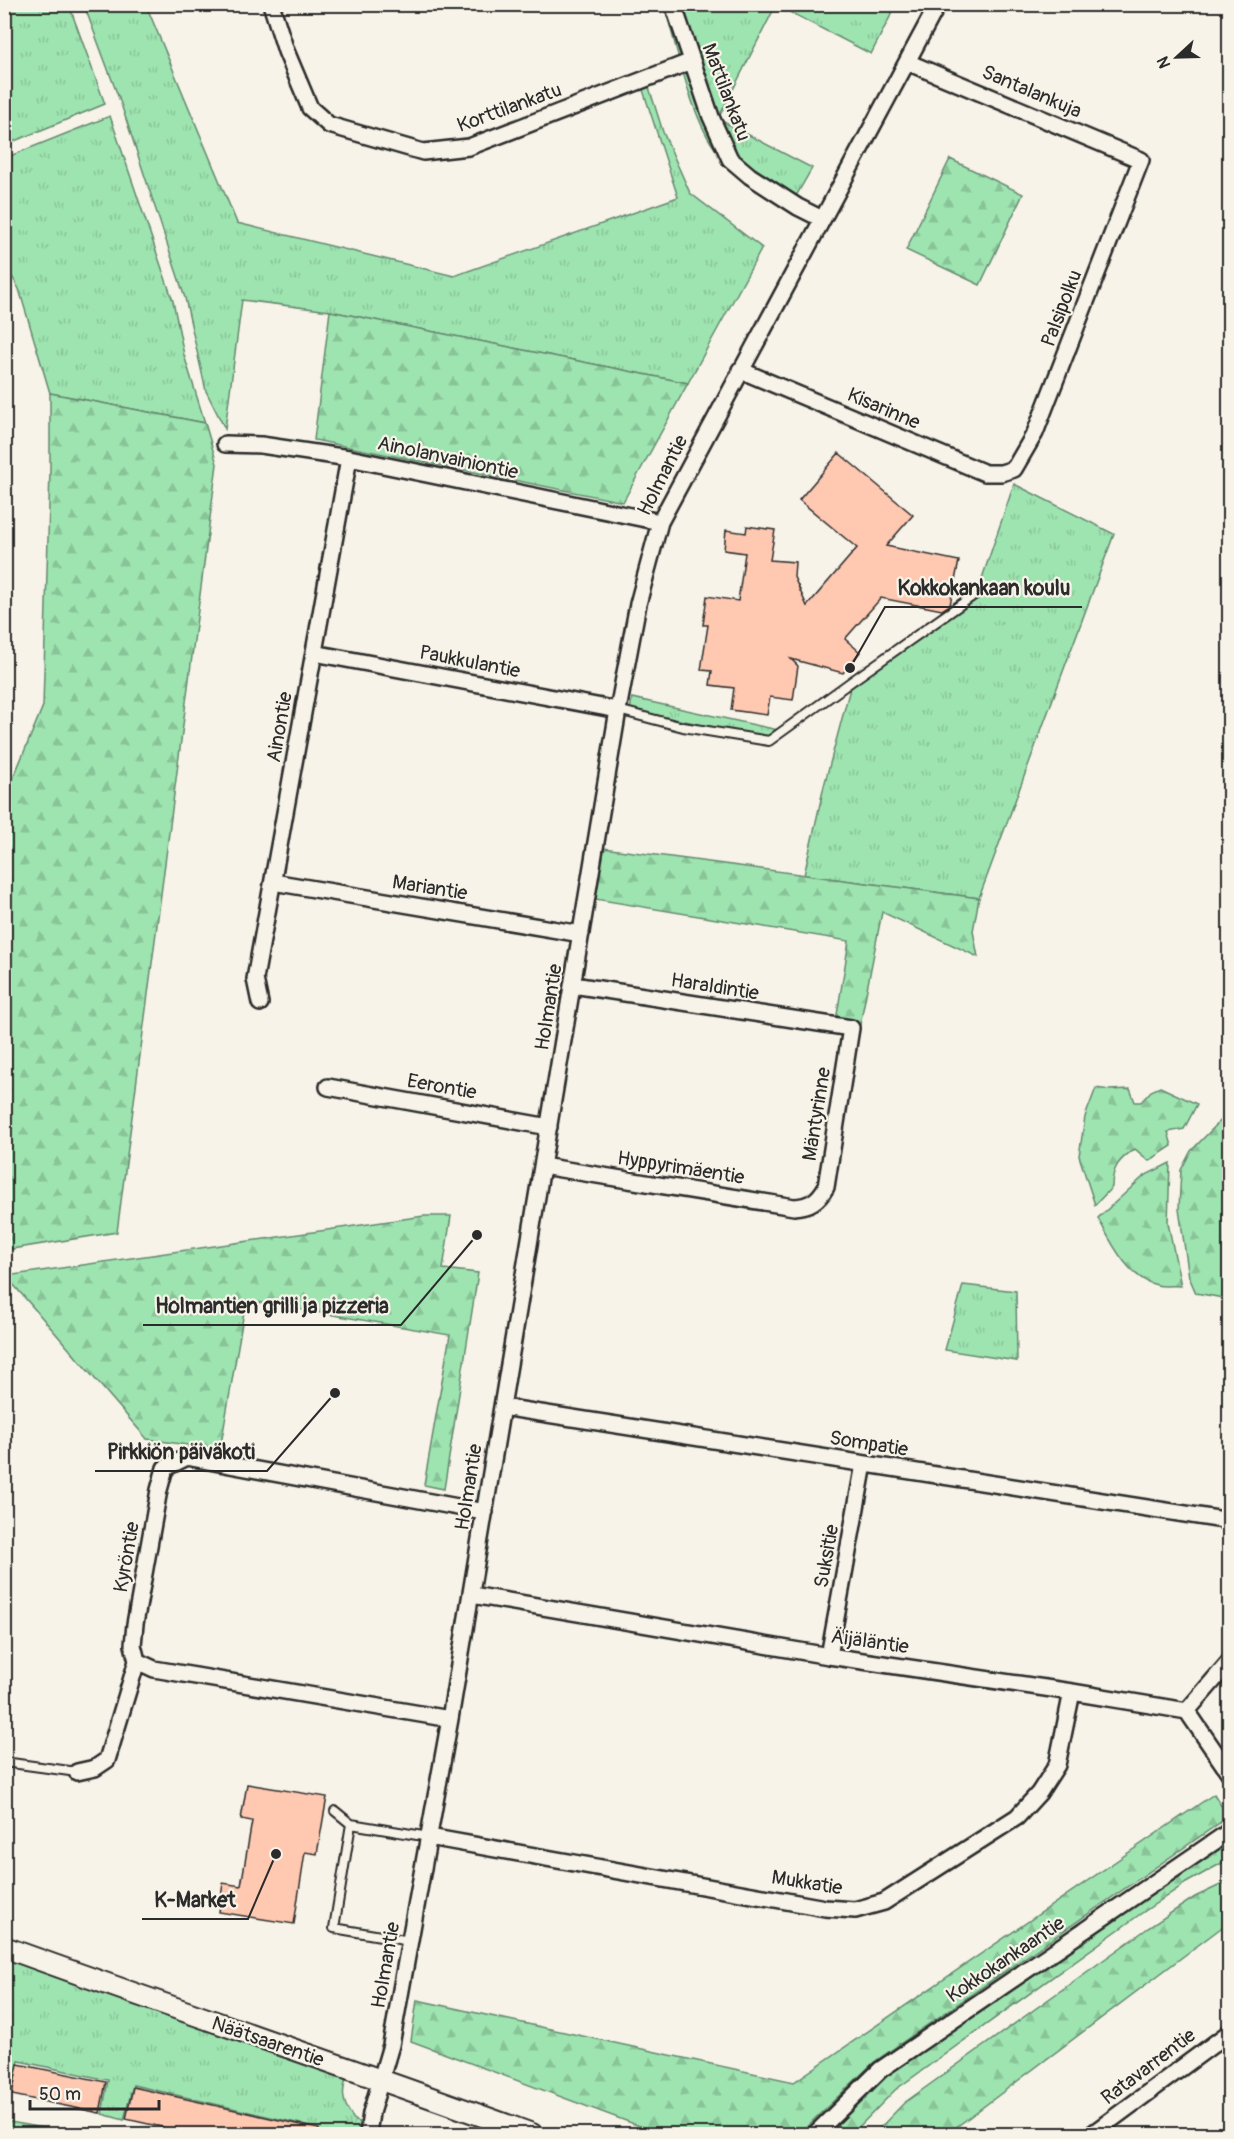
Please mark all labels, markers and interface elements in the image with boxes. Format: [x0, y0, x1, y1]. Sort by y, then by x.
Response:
north arrow [1147, 27, 1207, 87]
street label: Mattilankatu [696, 40, 757, 145]
text: N [1153, 53, 1175, 71]
street label: Santalankuja [978, 59, 1085, 124]
street label: Korttilankatu [453, 77, 565, 138]
street label: Palsipolku [1035, 266, 1087, 350]
street label: Kisarinne [844, 382, 924, 435]
street label: Ainolanvainiontie [375, 430, 521, 485]
street label: Holmantie [632, 431, 693, 520]
callout: Kokkokankaan koulu [885, 568, 1082, 607]
text: Kokkokankaan koulu [898, 575, 1070, 602]
street label: Paukkulantie [417, 639, 522, 684]
street label: Ainontie [261, 690, 298, 764]
street label: Mariantie [391, 869, 469, 906]
street label: Holmantie [529, 962, 568, 1052]
street label: Haraldintie [669, 967, 761, 1006]
street label: Mäntyrinne [797, 1065, 836, 1163]
street label: Eerontie [405, 1068, 479, 1105]
street label: Hyppyrimäentie [616, 1145, 746, 1190]
callout: Holmantien grilli ja pizzeria [143, 1286, 401, 1325]
text: Holmantien grilli ja pizzeria [155, 1293, 389, 1320]
street label: Sompatie [828, 1425, 910, 1462]
callout: Pirkkiön päiväkoti [95, 1432, 267, 1471]
text: Pirkkiön päiväkoti [107, 1439, 255, 1466]
street label: Holmantie [449, 1442, 488, 1532]
street label: Kyröntie [108, 1520, 145, 1594]
street label: Suksitie [809, 1522, 844, 1590]
street label: Äijäläntie [829, 1624, 911, 1659]
street label: Mukkatie [770, 1865, 844, 1900]
callout: K-Market [142, 1880, 248, 1919]
text: K-Market [154, 1887, 236, 1914]
street label: Kokkokankaantie [941, 1911, 1069, 2008]
street label: Holmantie [366, 1920, 405, 2010]
street label: Näätsaarentie [208, 2011, 327, 2072]
street label: Ratavarrentie [1096, 2023, 1201, 2110]
scale bar [30, 2073, 159, 2111]
text: 50 m [39, 2083, 81, 2106]

